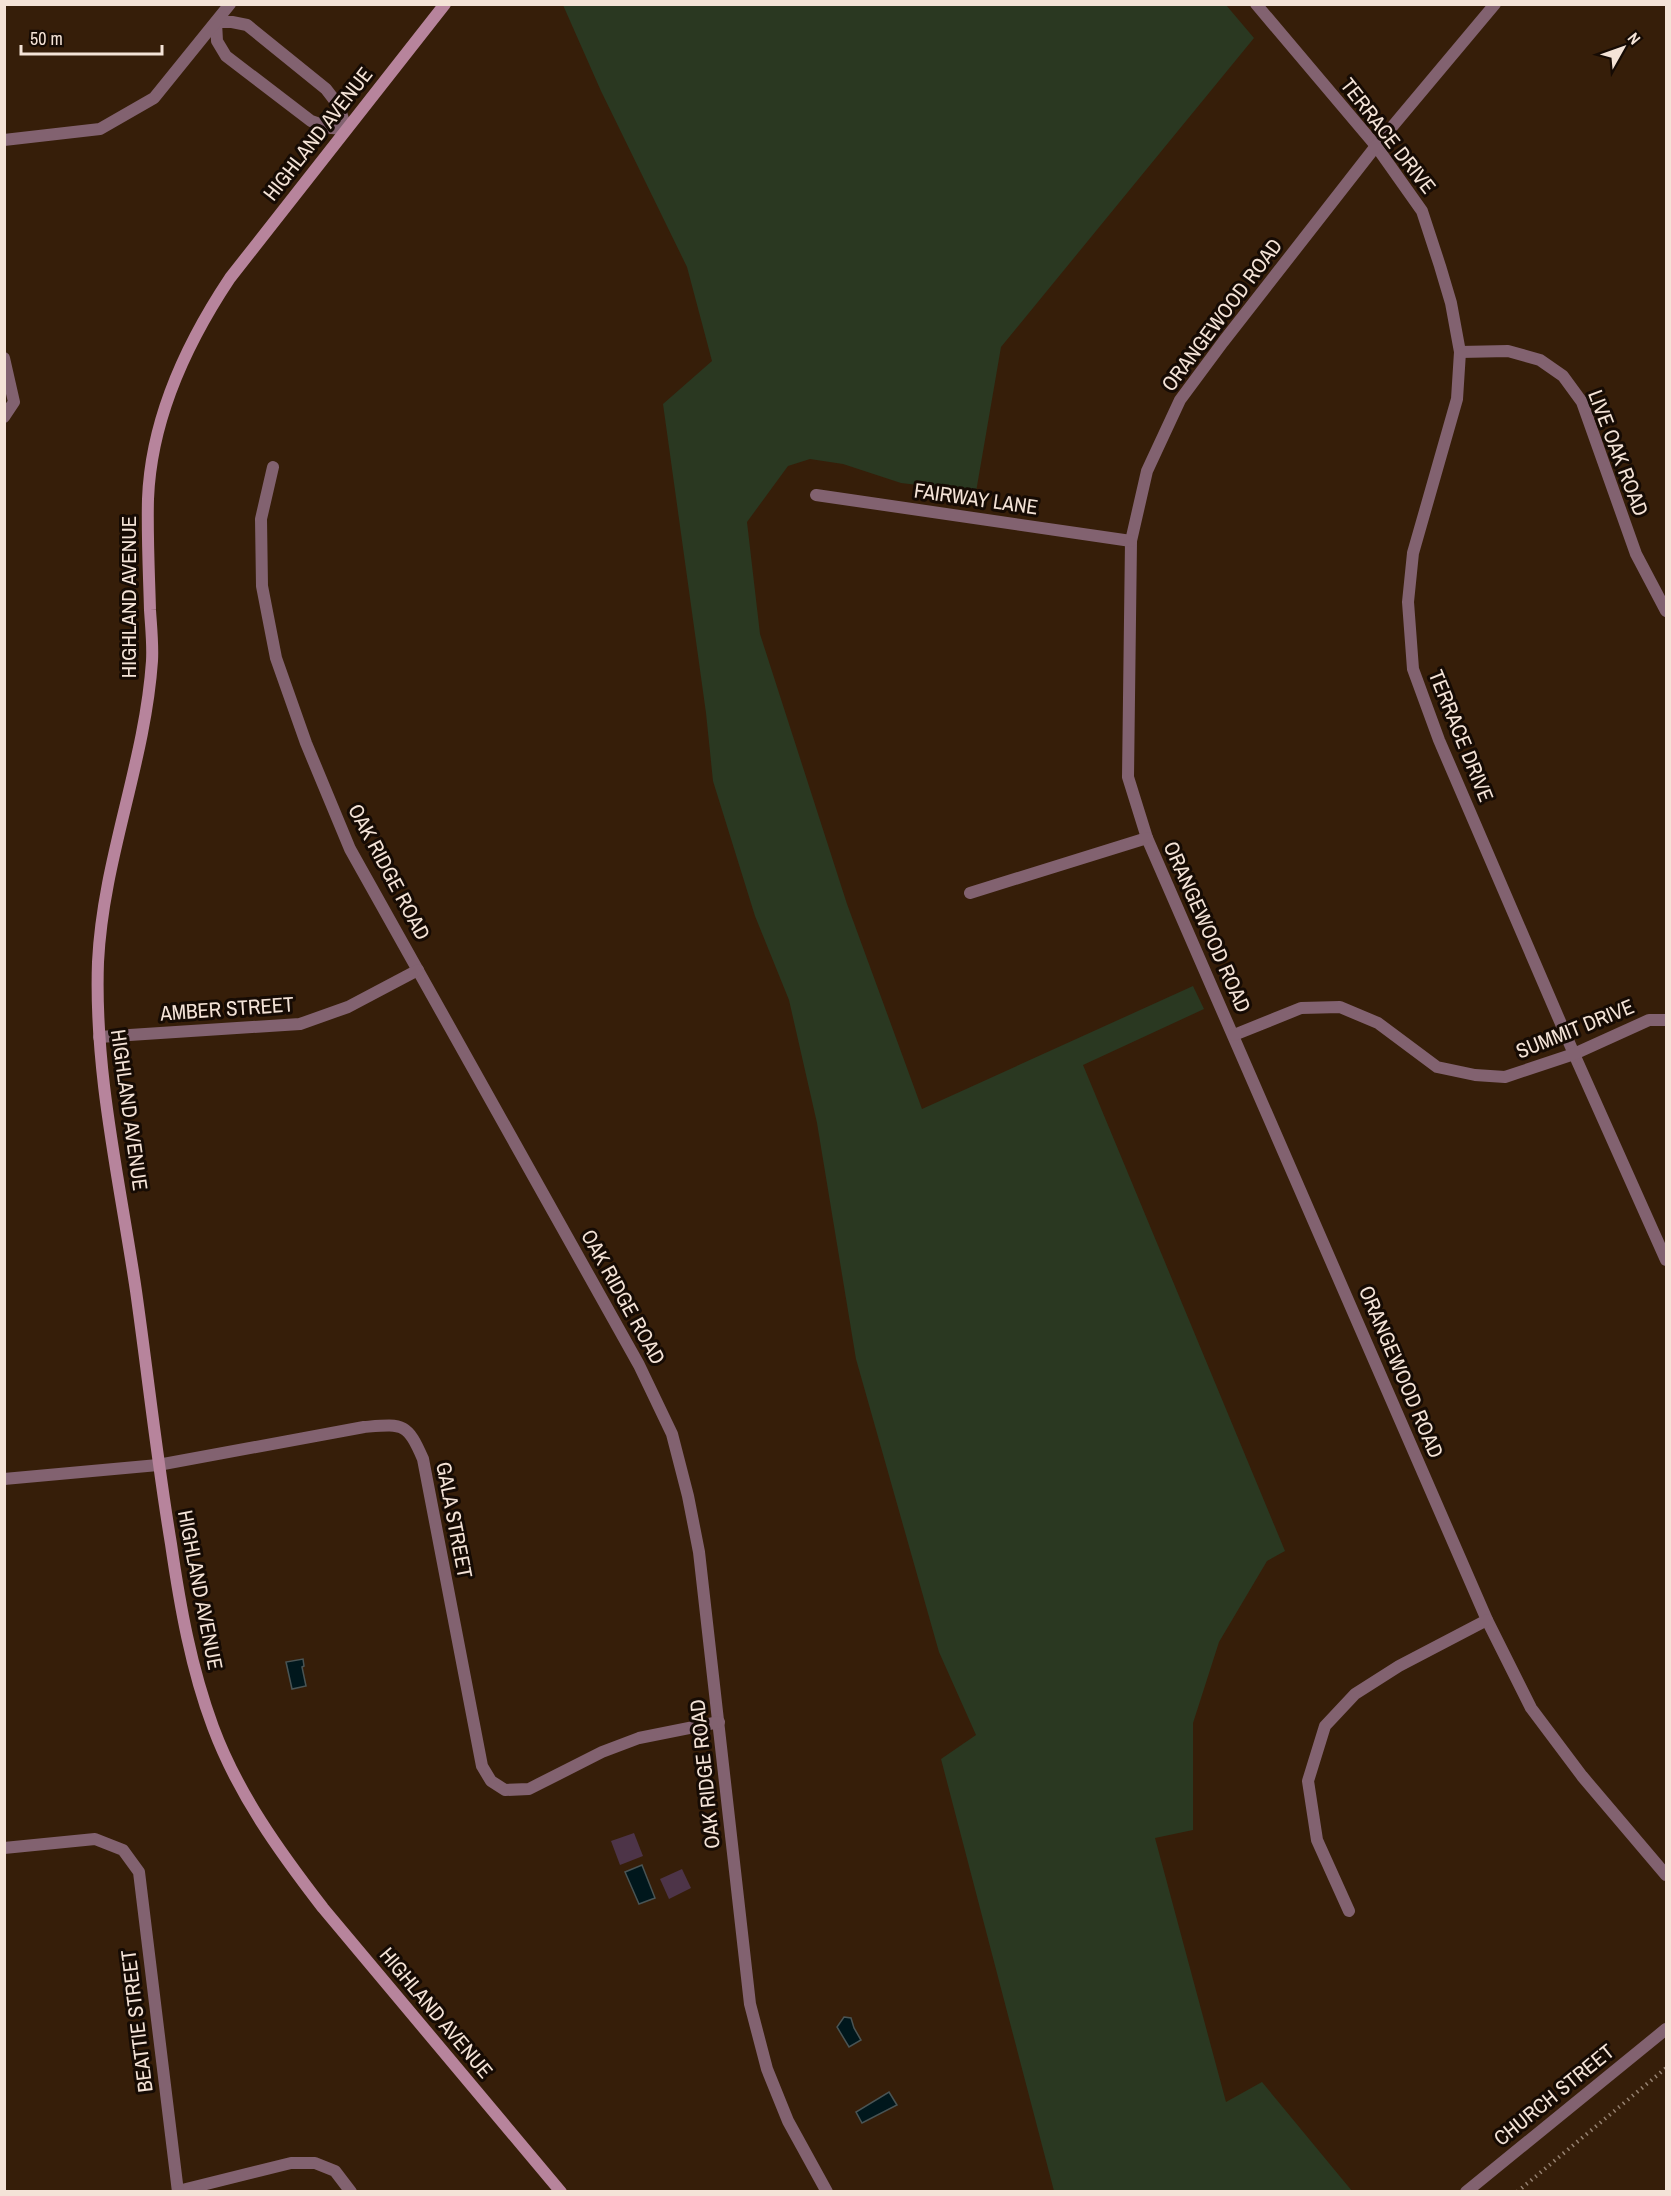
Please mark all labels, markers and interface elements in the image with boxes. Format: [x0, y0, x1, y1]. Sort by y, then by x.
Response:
scale bar [21, 18, 162, 56]
north arrow [1593, 18, 1653, 78]
text: 50 m [30, 26, 63, 51]
text: N [1623, 28, 1646, 49]
street label: HIGHLAND AVENUE [256, 61, 379, 207]
street label: TERRACE DRIVE [1334, 72, 1443, 200]
street label: ORANGEWOOD ROAD [1154, 232, 1289, 397]
street label: LIVE OAK ROAD [1581, 386, 1656, 520]
street label: FAIRWAY LANE [912, 475, 1040, 522]
street label: HIGHLAND AVENUE [114, 516, 143, 678]
street label: TERRACE DRIVE [1422, 666, 1501, 806]
street label: OAK RIDGE ROAD [341, 799, 438, 945]
street label: ORANGEWOOD ROAD [1157, 837, 1258, 1017]
street label: AMBER STREET [158, 989, 295, 1028]
street label: SUMMIT DRIVE [1511, 992, 1638, 1065]
street label: HIGHLAND AVENUE [104, 1028, 155, 1192]
street label: OAK RIDGE ROAD [574, 1224, 673, 1369]
street label: ORANGEWOOD ROAD [1352, 1281, 1451, 1462]
street label: GALA STREET [429, 1459, 480, 1581]
street label: HIGHLAND AVENUE [171, 1507, 230, 1672]
street label: OAK RIDGE ROAD [682, 1698, 727, 1850]
street label: HIGHLAND AVENUE [373, 1941, 500, 2084]
street label: BEATTIE STREET [113, 1948, 160, 2094]
street label: CHURCH STREET [1487, 2037, 1620, 2152]

